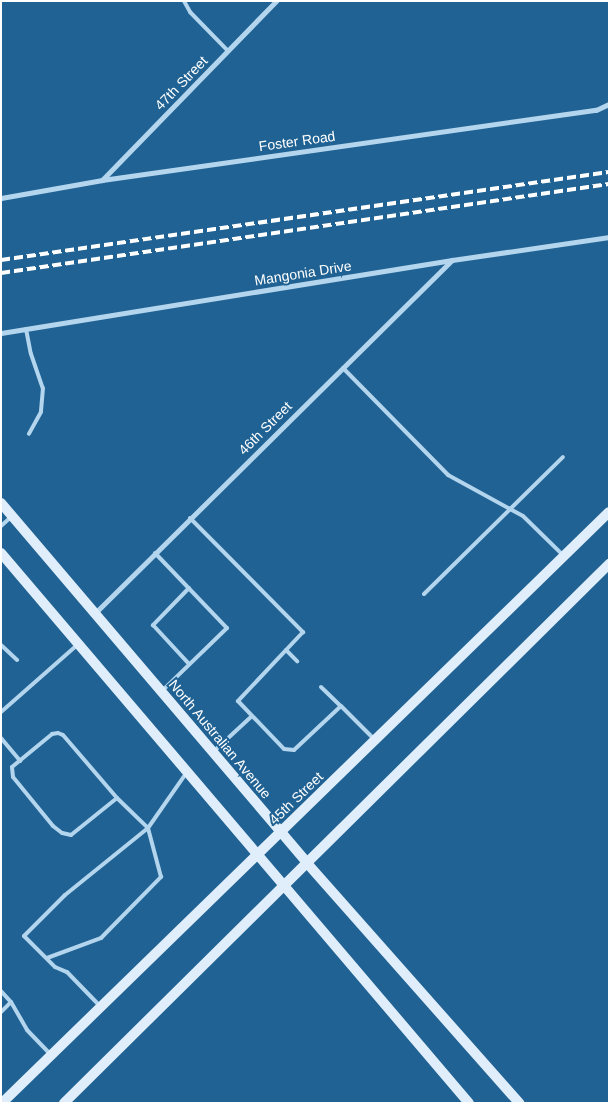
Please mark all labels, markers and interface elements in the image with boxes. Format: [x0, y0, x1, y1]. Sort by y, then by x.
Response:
street label: 47th Street [151, 53, 211, 113]
street label: Foster Road [258, 127, 336, 155]
street label: Mangonia Drive [253, 257, 353, 289]
street label: 46th Street [235, 398, 295, 458]
street label: North Australian Avenue [165, 676, 275, 802]
street label: 45th Street [266, 768, 326, 828]

